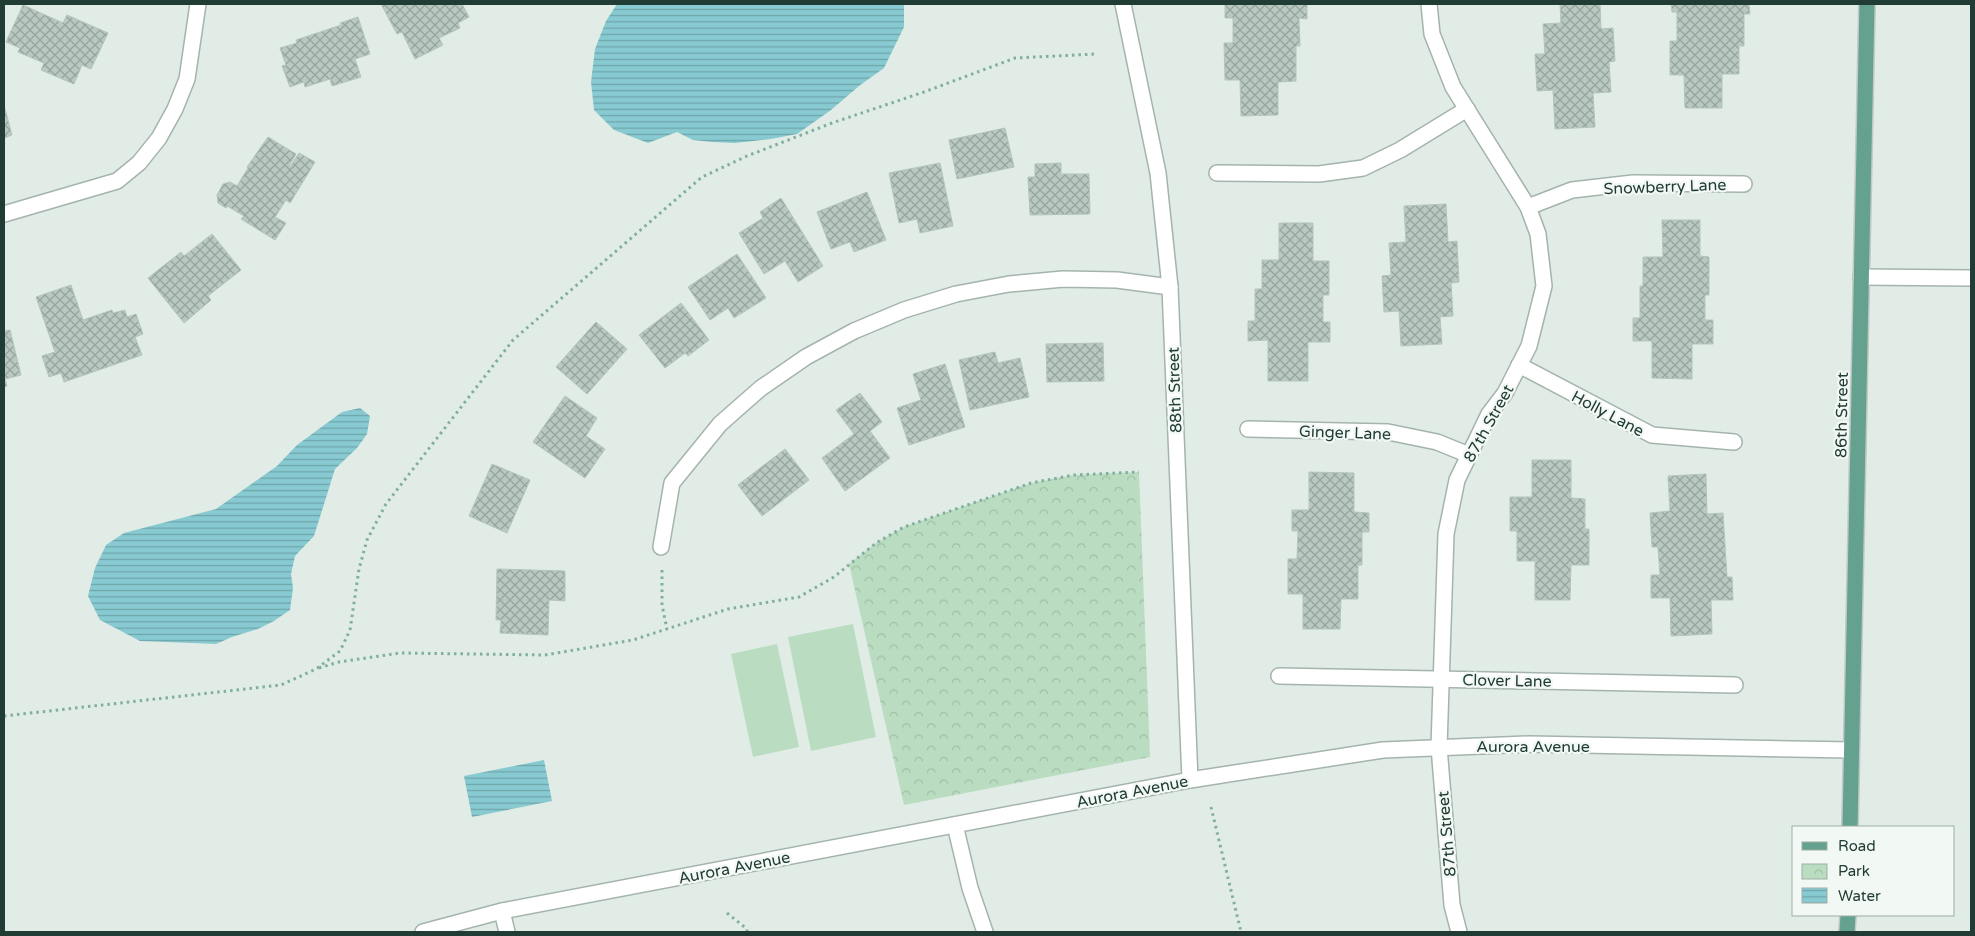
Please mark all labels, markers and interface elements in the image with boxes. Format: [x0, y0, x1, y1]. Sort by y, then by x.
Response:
street label: Snowberry Lane [1603, 175, 1727, 199]
street label: 88th Street [1164, 347, 1186, 433]
street label: 86th Street [1831, 372, 1853, 458]
street label: 87th Street [1459, 381, 1518, 466]
street label: Holly Lane [1568, 386, 1647, 441]
street label: Ginger Lane [1298, 421, 1391, 445]
street label: Clover Lane [1462, 670, 1552, 692]
street label: Aurora Avenue [1476, 737, 1590, 757]
street label: Aurora Avenue [1075, 771, 1190, 813]
street label: 87th Street [1433, 790, 1461, 878]
legend [1792, 826, 1955, 916]
text: Road [1838, 837, 1876, 855]
street label: Aurora Avenue [677, 847, 792, 889]
text: Park [1838, 862, 1870, 880]
text: Water [1838, 887, 1881, 905]

